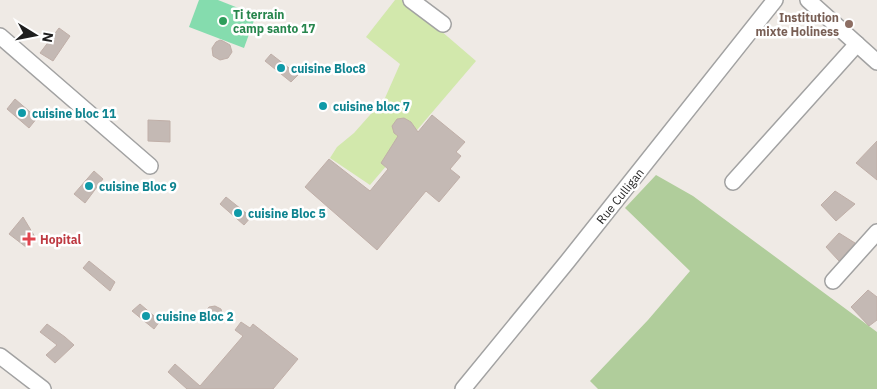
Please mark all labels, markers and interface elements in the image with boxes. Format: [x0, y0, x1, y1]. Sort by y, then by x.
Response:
place label: Ti terrain camp santo 17 [233, 7, 315, 36]
north arrow [10, 10, 60, 60]
place label: Institution mixte Holiness [756, 10, 839, 39]
marker: Ti terrain camp santo 17 [217, 15, 229, 27]
marker: Institution mixte Holiness [843, 18, 855, 30]
text: N [38, 31, 58, 44]
place label: cuisine Bloc8 [291, 61, 366, 76]
marker: cuisine Bloc8 [275, 62, 287, 74]
place label: cuisine bloc 7 [333, 99, 410, 114]
marker: cuisine bloc 7 [317, 100, 329, 112]
place label: cuisine bloc 11 [32, 106, 116, 121]
marker: cuisine bloc 11 [16, 107, 28, 119]
street label: Rue Culligan [593, 165, 647, 227]
place label: cuisine Bloc 9 [99, 179, 177, 194]
marker: cuisine Bloc 9 [83, 180, 95, 192]
place label: cuisine Bloc 5 [248, 206, 326, 221]
marker: cuisine Bloc 5 [232, 207, 244, 219]
marker: Hopital [22, 232, 36, 246]
place label: Hopital [40, 232, 82, 247]
place label: cuisine Bloc 2 [156, 309, 234, 324]
marker: cuisine Bloc 2 [140, 310, 152, 322]

